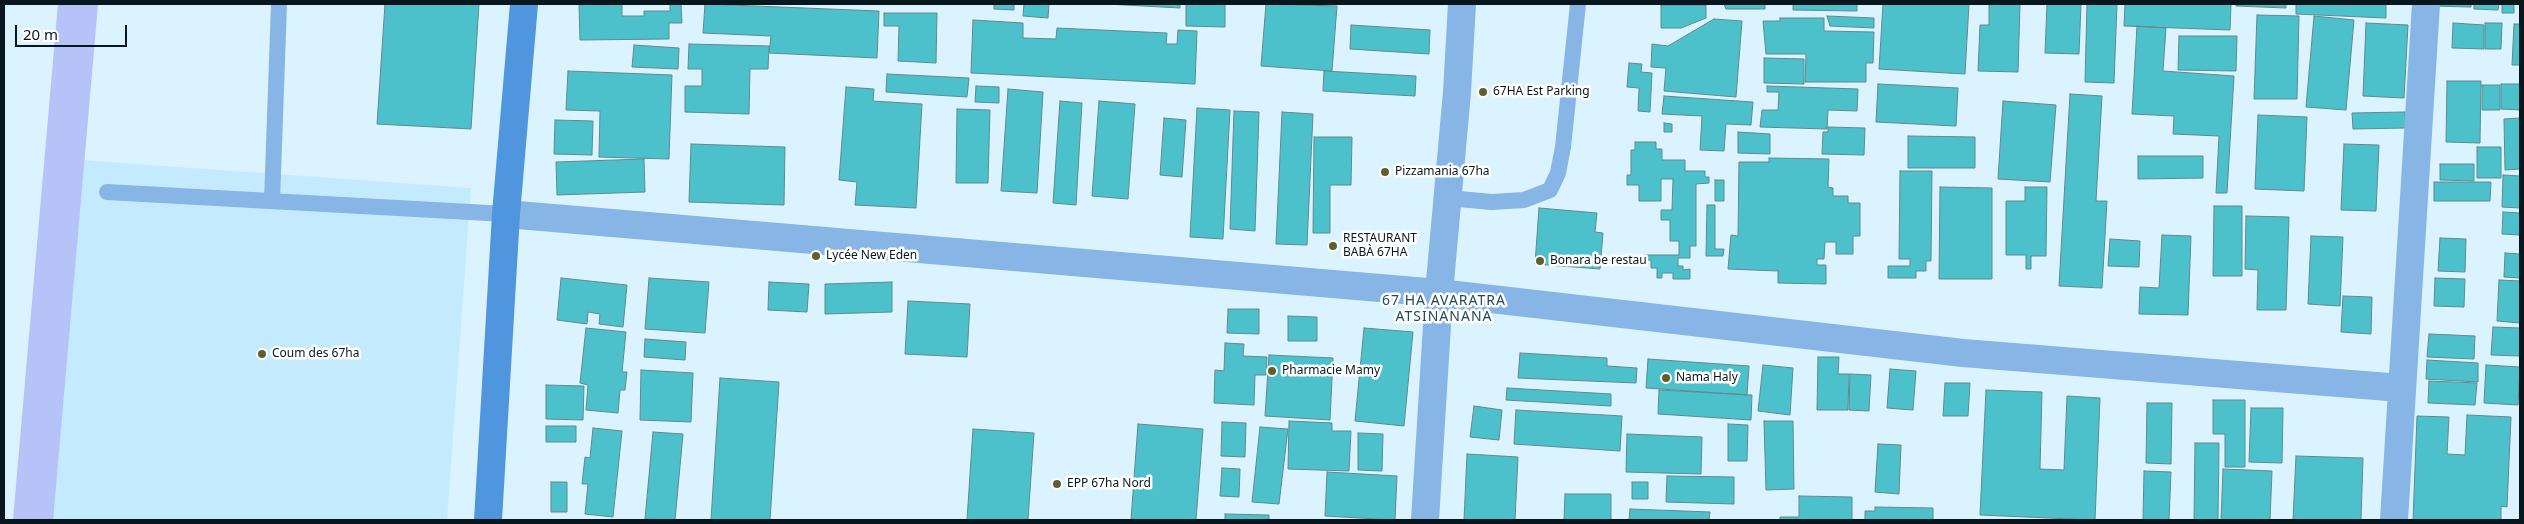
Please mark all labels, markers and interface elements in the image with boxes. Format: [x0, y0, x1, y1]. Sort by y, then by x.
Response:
scale bar [18, 15, 130, 47]
text: 20 m [23, 24, 58, 44]
place label: 67HA Est Parking [1493, 85, 1590, 99]
marker: 67HA Est Parking [1477, 86, 1489, 98]
place label: Pizzamania 67ha [1395, 165, 1490, 179]
marker: Pizzamania 67ha [1379, 166, 1391, 178]
place label: RESTAURANT BABÀ 67HA [1343, 232, 1417, 260]
marker: RESTAURANT BABÀ 67HA [1327, 240, 1339, 252]
place label: Lycée New Eden [826, 249, 917, 263]
marker: Lycée New Eden [810, 250, 822, 262]
place label: Bonara be restau [1550, 254, 1647, 268]
marker: Bonara be restau [1534, 255, 1546, 267]
district label: 67 HA AVARATRA ATSINANANA [1380, 293, 1508, 326]
place label: Coum des 67ha [272, 347, 359, 361]
marker: Coum des 67ha [256, 348, 268, 360]
place label: Pharmacie Mamy [1282, 364, 1380, 378]
marker: Pharmacie Mamy [1266, 365, 1278, 377]
place label: Nama Haly [1676, 371, 1738, 385]
marker: Nama Haly [1660, 372, 1672, 384]
place label: EPP 67ha Nord [1067, 477, 1151, 491]
marker: EPP 67ha Nord [1051, 478, 1063, 490]

